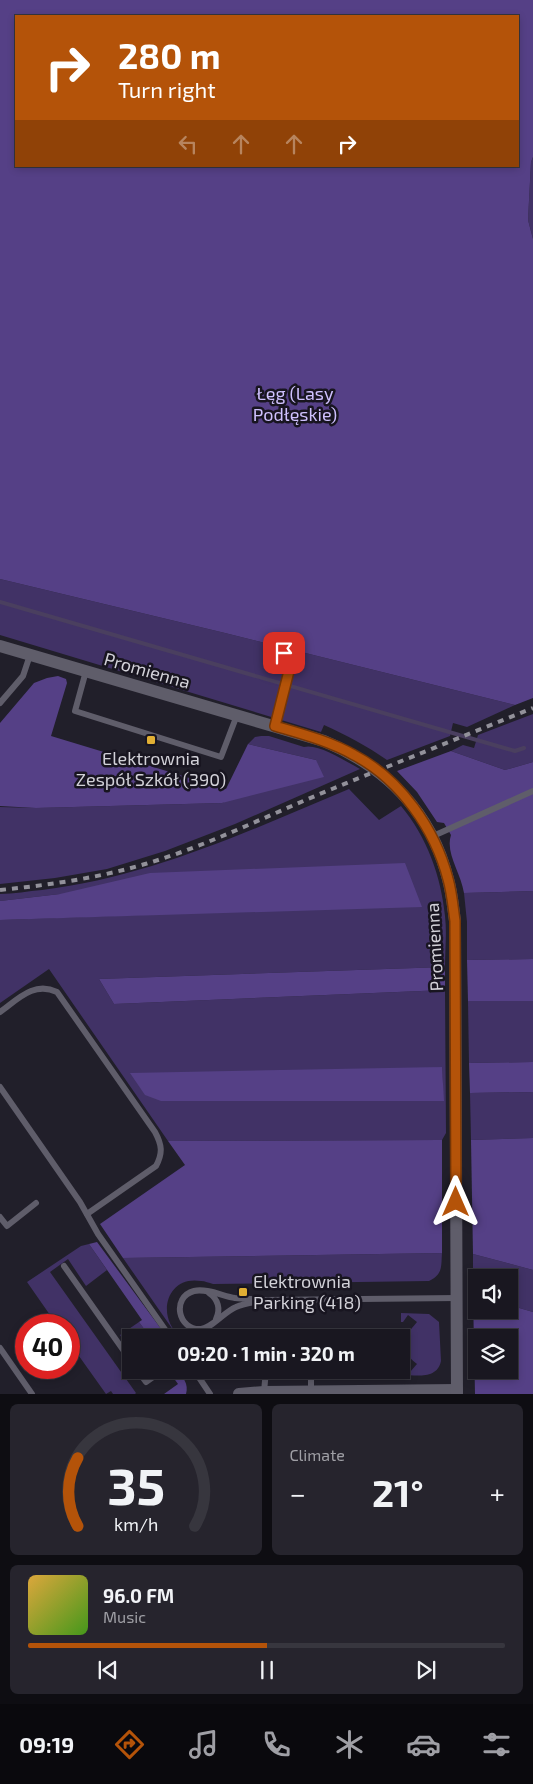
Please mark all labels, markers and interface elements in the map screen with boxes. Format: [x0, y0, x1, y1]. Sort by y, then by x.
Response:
text: 280 m [118, 34, 221, 76]
icon: right [35, 35, 100, 100]
text: Turn right [118, 76, 216, 102]
icon: left [174, 130, 202, 158]
icon: ahead [227, 130, 255, 158]
icon: ahead [280, 130, 308, 158]
icon: right [333, 130, 361, 158]
park label: Łęg (Lasy Podłęskie) [253, 382, 337, 425]
pin [263, 632, 305, 674]
icon: arrive [270, 639, 298, 667]
street label: Promienna [102, 647, 193, 693]
marker: Elektrownia Zespół Szkół (390) [145, 734, 157, 746]
place label: Elektrownia Zespół Szkół (390) [76, 747, 226, 790]
street label: Promienna [421, 902, 447, 992]
position arrow [429, 1175, 481, 1227]
map controls [468, 1269, 518, 1379]
button: sound [468, 1269, 518, 1319]
place label: Elektrownia Parking (418) [253, 1270, 361, 1313]
marker: Elektrownia Parking (418) [237, 1286, 249, 1298]
speed limit sign: 40 [15, 1314, 80, 1379]
button: layers [468, 1329, 518, 1379]
text: 09:20 · 1 min · 320 m [177, 1342, 355, 1365]
text: Climate [290, 1445, 345, 1464]
text: 35 [107, 1453, 165, 1515]
text: 21° [372, 1469, 424, 1515]
text: − [290, 1476, 306, 1510]
text: + [490, 1476, 505, 1510]
text: km/h [114, 1513, 158, 1535]
text: 96.0 FM [103, 1584, 174, 1607]
text: Music [103, 1607, 146, 1626]
icon: previous [94, 1656, 122, 1684]
icon: pause [253, 1656, 281, 1684]
icon: next [412, 1656, 440, 1684]
icon: directions [112, 1727, 147, 1762]
icon: music [186, 1727, 221, 1762]
icon: phone [259, 1727, 294, 1762]
icon: climate [332, 1727, 367, 1762]
icon: car [406, 1727, 441, 1762]
icon: filters [479, 1727, 514, 1762]
text: 09:19 [19, 1731, 74, 1757]

